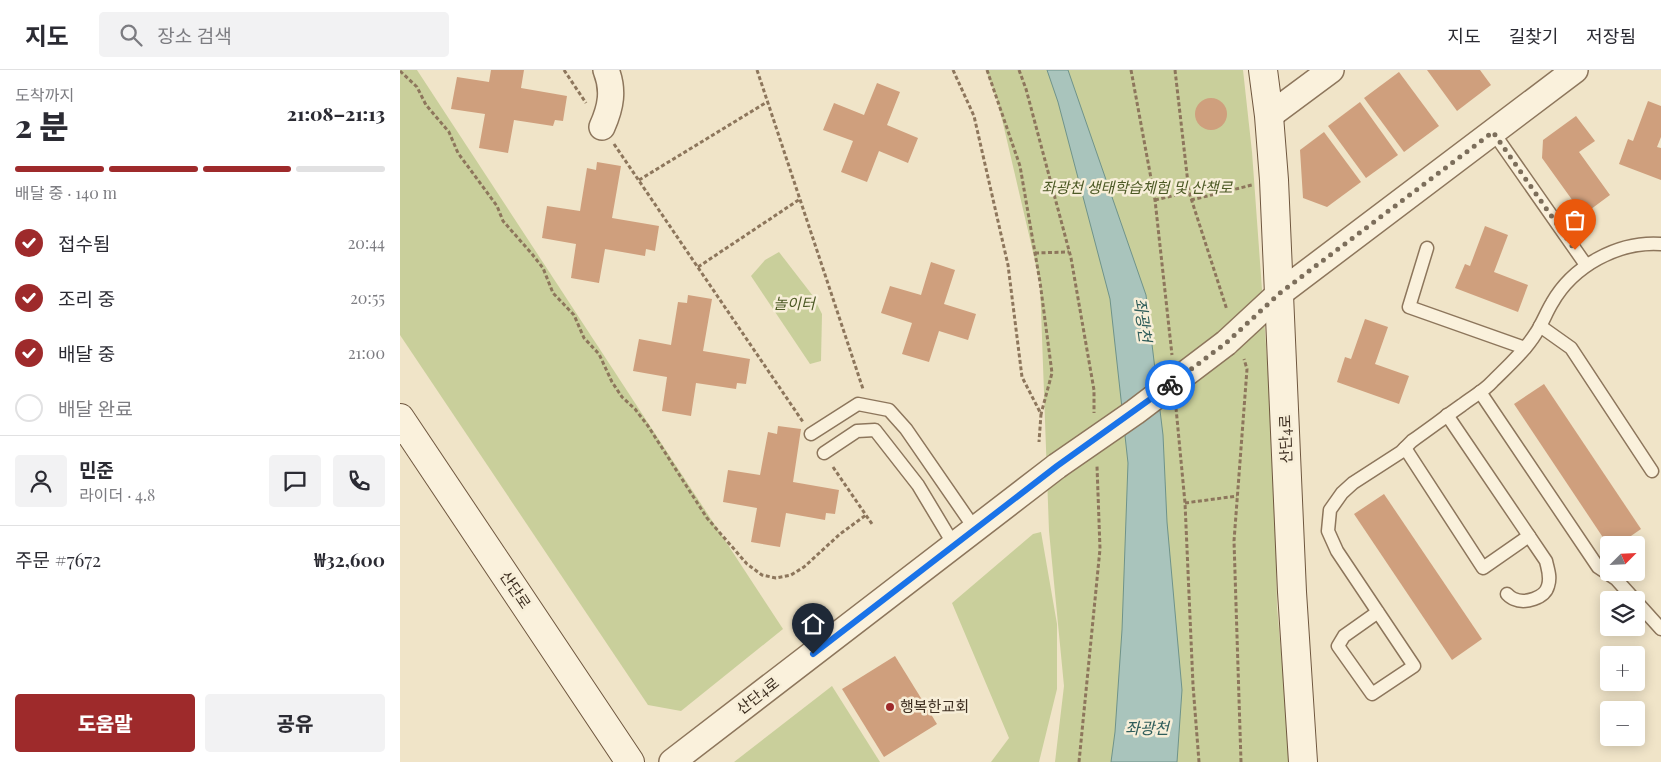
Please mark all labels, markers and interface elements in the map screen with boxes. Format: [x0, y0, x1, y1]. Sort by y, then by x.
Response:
search box [99, 12, 449, 57]
text: 지도 [25, 19, 69, 51]
icon: search [117, 21, 145, 49]
text: 장소 검색 [157, 22, 232, 48]
text: 지도 [1448, 24, 1481, 48]
text: 길찾기 [1509, 24, 1558, 48]
text: 저장됨 [1586, 24, 1636, 48]
text: 도착까지 [15, 84, 74, 105]
text: 21:08–21:13 [287, 100, 385, 126]
text: 2 분 [15, 103, 69, 146]
park label: 좌광천 생태학습체험 및 산책로 [1042, 177, 1234, 197]
text: 배달 중 · 140 m [15, 182, 117, 203]
pin [1554, 199, 1596, 250]
icon: bag [1561, 206, 1589, 234]
icon: check [15, 229, 43, 257]
text: 접수됨 [58, 230, 110, 256]
text: 20:44 [348, 232, 385, 253]
icon: check [15, 284, 43, 312]
text: 조리 중 [58, 285, 115, 311]
text: 20:55 [350, 287, 385, 308]
park label: 놀이터 [773, 293, 817, 313]
water label: 좌광천 [1130, 297, 1157, 346]
icon: check [15, 339, 43, 367]
text: 배달 중 [58, 340, 115, 366]
text: 21:00 [348, 342, 385, 363]
courier [1145, 360, 1195, 410]
icon: bike [1156, 371, 1184, 399]
text: 배달 완료 [58, 395, 133, 421]
street label: 산단4로 [1274, 414, 1296, 464]
button: person [15, 455, 67, 507]
button: chat [269, 455, 321, 507]
button: phone [333, 455, 385, 507]
text: 민준 [79, 456, 114, 482]
text: 라이더 · 4.8 [79, 484, 155, 505]
north arrow [1600, 536, 1645, 581]
map controls [1600, 536, 1645, 746]
text: 주문 #7672 [15, 546, 101, 572]
text: ₩32,600 [314, 546, 385, 572]
street label: 산단로 [496, 567, 536, 612]
button: layers [1600, 591, 1645, 636]
pin [792, 603, 834, 654]
icon: home [799, 610, 827, 638]
button: + [1600, 646, 1645, 691]
street label: 산단4로 [732, 672, 783, 718]
button: 도움말 [15, 694, 195, 752]
button: 공유 [205, 694, 385, 752]
place label: 행복한교회 [900, 696, 969, 716]
marker: 행복한교회 [884, 701, 896, 713]
button: − [1600, 701, 1645, 746]
water label: 좌광천 [1125, 717, 1171, 738]

